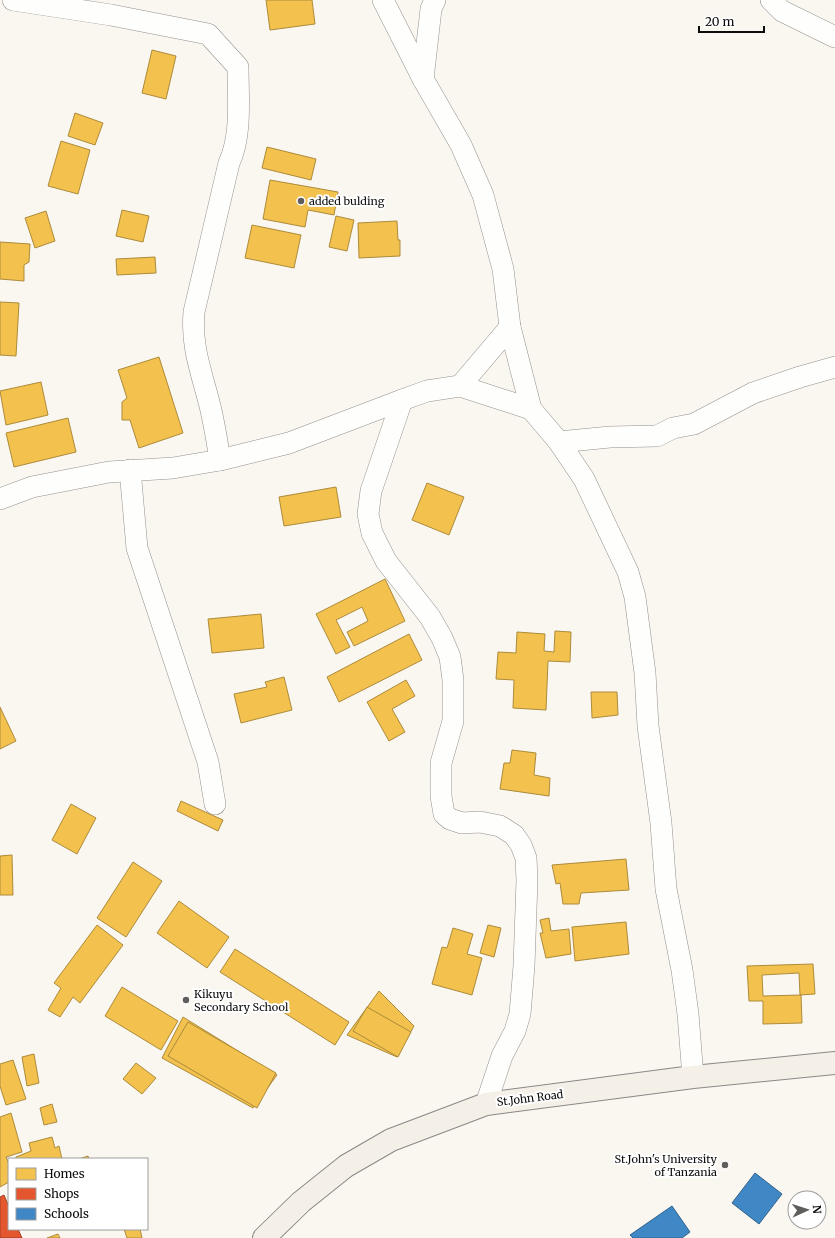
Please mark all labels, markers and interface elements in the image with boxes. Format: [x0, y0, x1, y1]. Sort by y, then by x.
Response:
scale bar [699, 8, 764, 34]
text: 20 m [705, 14, 734, 29]
place label: added bulding [309, 194, 385, 208]
marker: added bulding [296, 196, 306, 206]
place label: Kikuyu Secondary School [194, 987, 289, 1014]
marker: Kikuyu Secondary School [181, 995, 191, 1005]
street label: St.John Road [496, 1087, 564, 1109]
place label: St.John's University of Tanzania [615, 1152, 718, 1179]
legend [8, 1158, 148, 1230]
marker: St.John's University of Tanzania [720, 1160, 730, 1170]
text: Homes [44, 1166, 85, 1181]
text: Shops [44, 1186, 79, 1201]
north arrow [787, 1190, 827, 1230]
text: N [810, 1205, 824, 1214]
text: Schools [44, 1206, 89, 1221]

